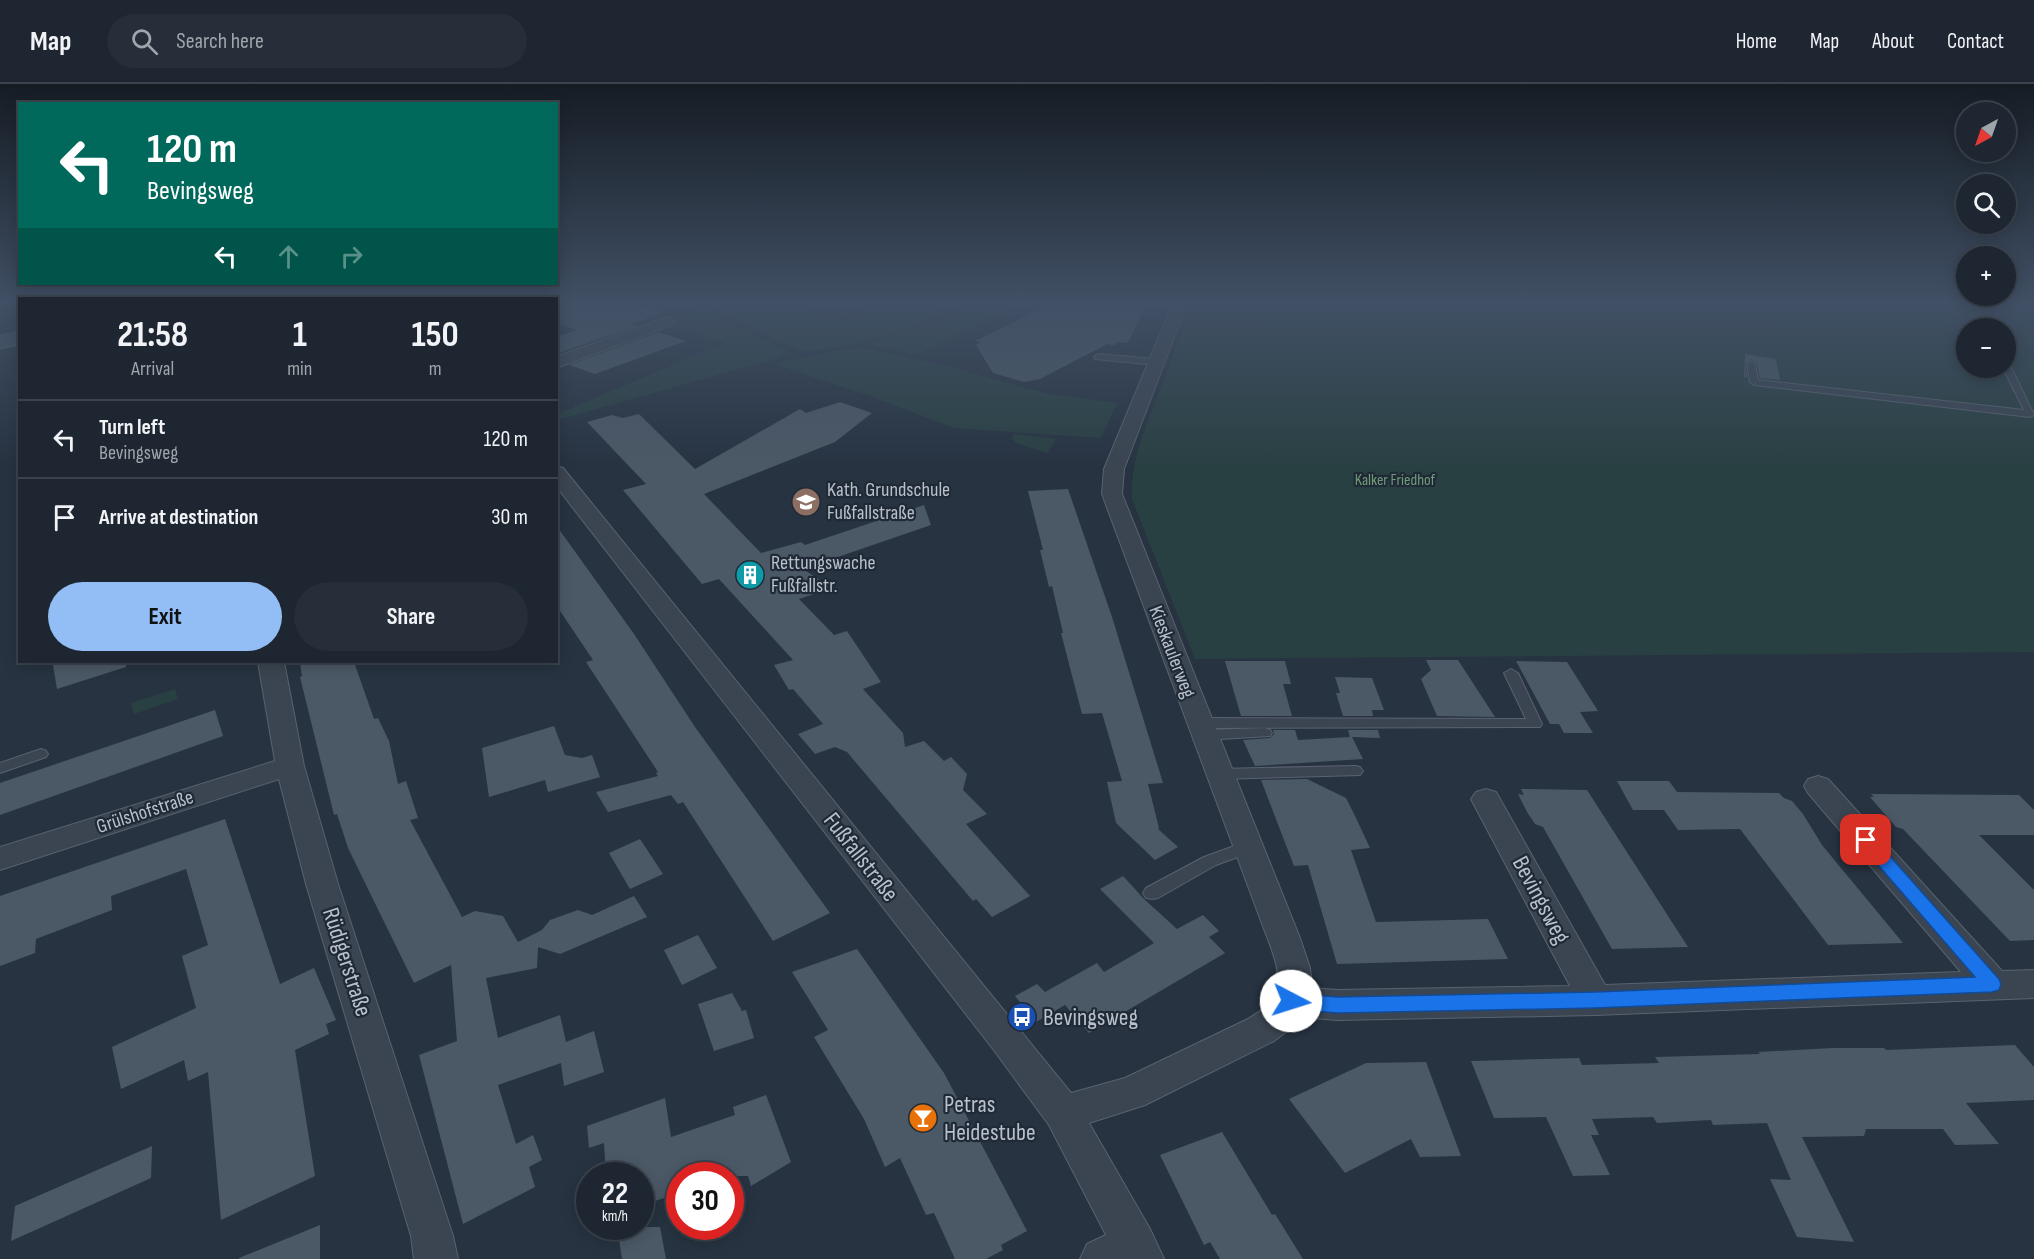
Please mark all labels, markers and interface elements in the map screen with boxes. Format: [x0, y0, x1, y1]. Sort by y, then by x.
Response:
search box [107, 14, 527, 68]
text: Map [30, 25, 71, 58]
icon: search [128, 25, 161, 58]
text: Search here [176, 28, 264, 55]
text: Home [1736, 29, 1777, 54]
text: Map [1810, 29, 1839, 54]
text: About [1872, 29, 1914, 54]
text: Contact [1947, 29, 2004, 54]
north arrow [1956, 102, 2016, 162]
map controls [1956, 102, 2016, 378]
text: 120 m [147, 124, 237, 175]
icon: left [48, 126, 126, 204]
button: search [1956, 174, 2016, 234]
text: Bevingsweg [147, 175, 254, 207]
icon: left [209, 240, 242, 273]
icon: ahead [272, 240, 305, 273]
icon: right [335, 240, 368, 273]
button: + [1956, 246, 2016, 306]
text: 21:58 [117, 314, 188, 357]
text: 1 [293, 314, 307, 357]
text: 150 [412, 314, 459, 357]
button: − [1956, 318, 2016, 378]
text: Arrival [131, 357, 174, 381]
text: min [287, 357, 312, 381]
text: m [429, 357, 442, 381]
text: Turn left [99, 414, 165, 441]
icon: left [48, 423, 81, 456]
text: 120 m [484, 426, 528, 453]
text: Bevingsweg [99, 441, 178, 465]
park label: Kalker Friedhof [1355, 471, 1436, 490]
place label: Kath. Grundschule Fußfallstraße [827, 478, 950, 525]
school or university icon: Kath. Grundschule Fußfallstraße [790, 486, 822, 518]
icon: arrive [48, 501, 81, 534]
text: Arrive at destination [99, 504, 258, 531]
text: 30 m [491, 504, 528, 531]
place label: Rettungswache Fußfallstr. [771, 551, 876, 598]
building icon: Rettungswache Fußfallstr. [734, 559, 766, 591]
button: Exit [48, 582, 282, 651]
button: Share [294, 582, 528, 651]
street label: Kieskaulerweg [1143, 603, 1201, 701]
street label: Grülshofstraße [94, 785, 196, 839]
street label: Fußfallstraße [817, 807, 905, 907]
pin [1840, 814, 1891, 865]
icon: arrive [1849, 823, 1882, 856]
street label: Bevingsweg [1506, 851, 1576, 949]
street label: Rüdigerstraße [316, 904, 378, 1020]
position arrow [1259, 969, 1323, 1033]
bus stop icon: Bevingsweg [1006, 1001, 1038, 1033]
place label: Bevingsweg [1043, 1003, 1138, 1032]
place label: Petras Heidestube [944, 1090, 1036, 1147]
bar icon: Petras Heidestube [907, 1102, 939, 1134]
speed limit sign: 30 [666, 1162, 744, 1240]
text: 22 [602, 1176, 628, 1212]
text: km/h [602, 1207, 628, 1226]

